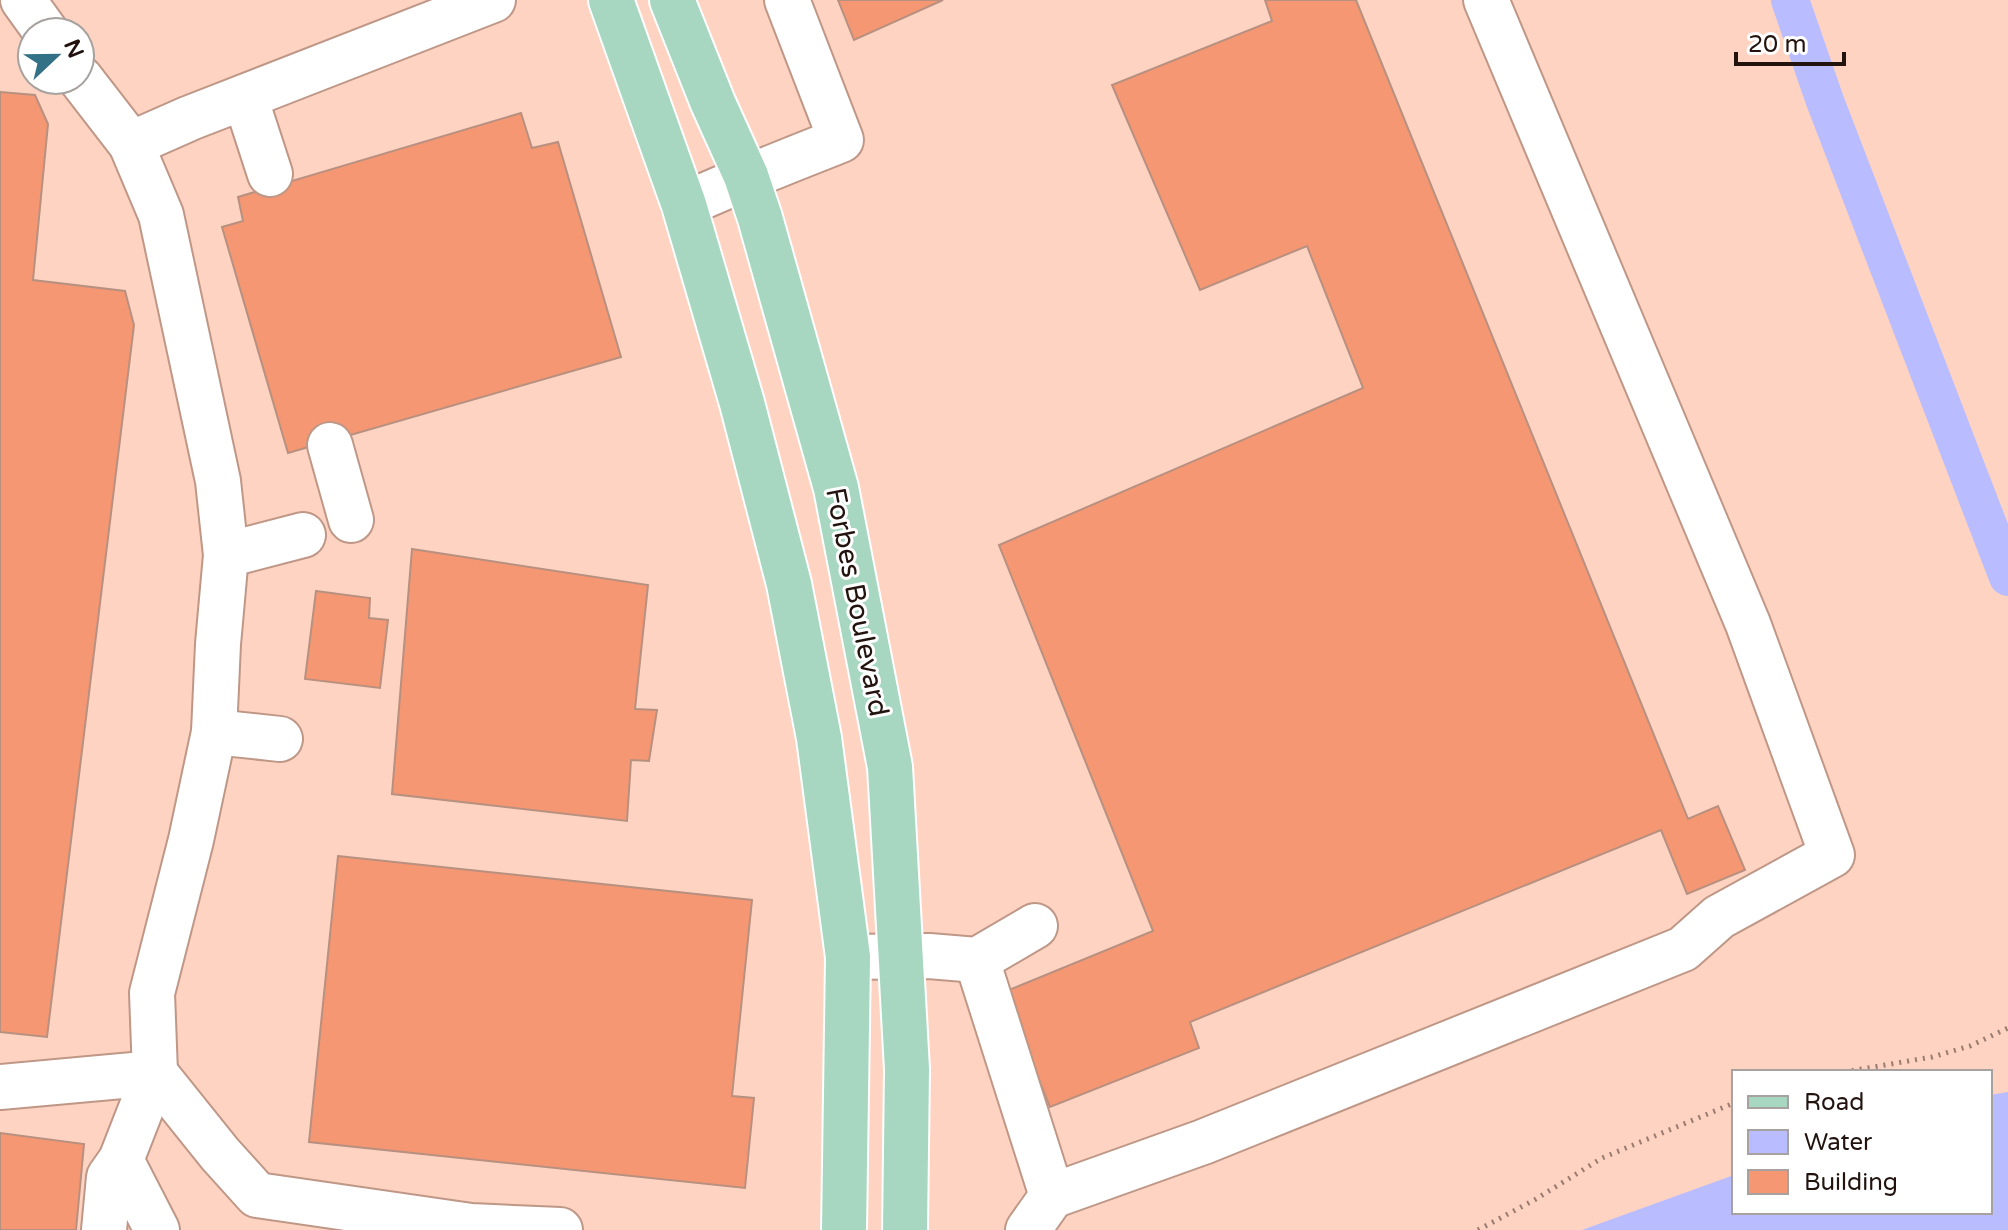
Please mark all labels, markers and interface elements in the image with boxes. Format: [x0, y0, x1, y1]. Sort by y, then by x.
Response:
north arrow [16, 16, 96, 96]
scale bar [1736, 16, 1844, 66]
text: 20 m [1748, 30, 1806, 59]
text: N [58, 36, 89, 62]
street label: Forbes Boulevard [818, 485, 896, 719]
legend [1732, 1070, 1992, 1214]
text: Road [1804, 1088, 1864, 1117]
text: Water [1804, 1128, 1873, 1157]
text: Building [1804, 1168, 1898, 1197]

